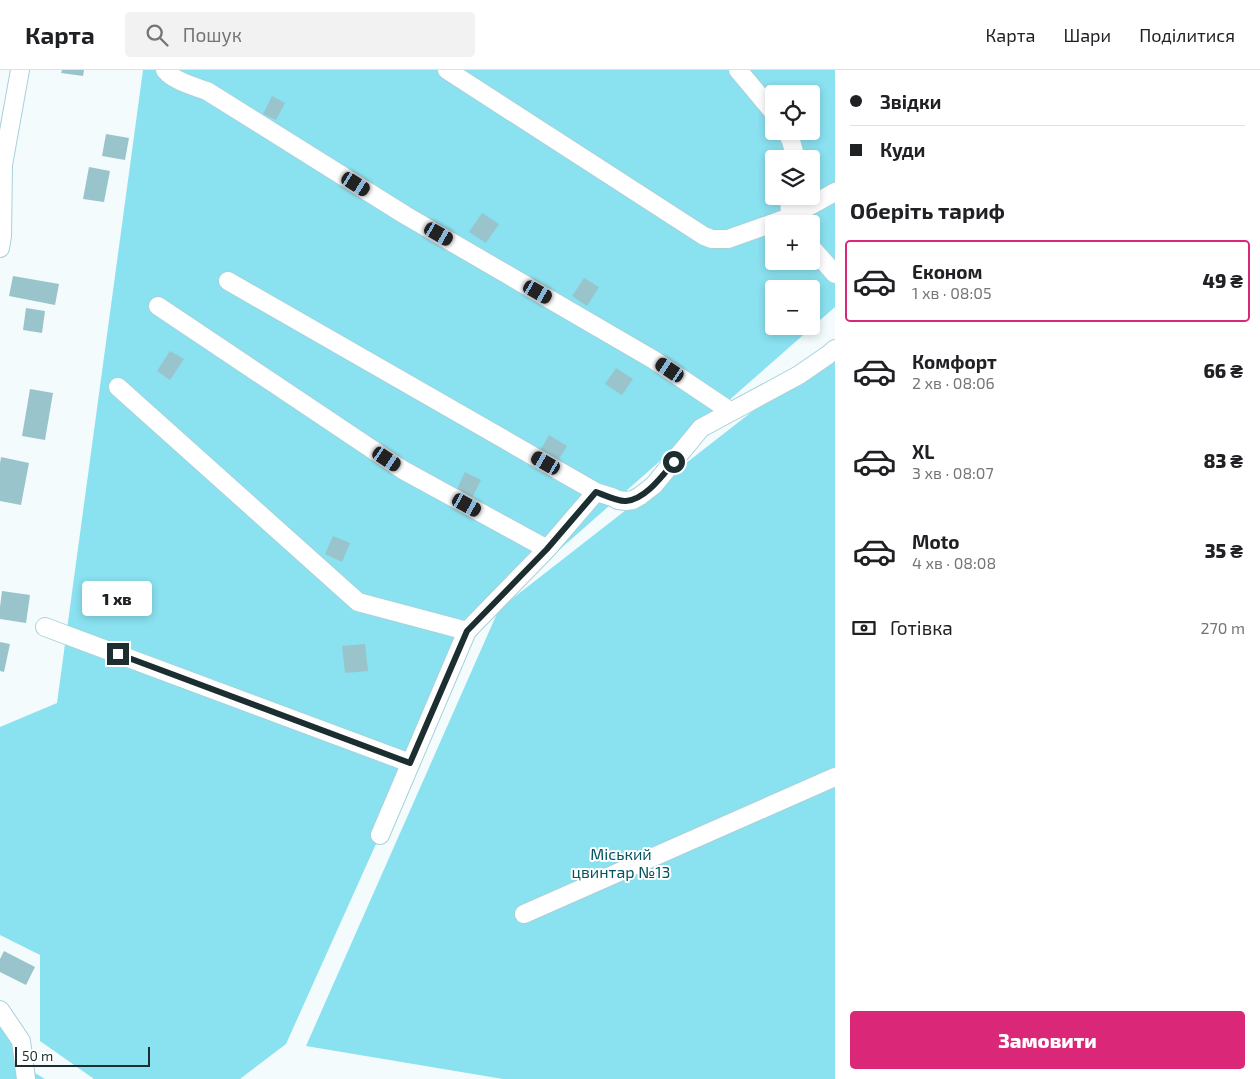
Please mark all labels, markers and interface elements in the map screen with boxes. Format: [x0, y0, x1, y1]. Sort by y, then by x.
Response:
search box [125, 12, 475, 57]
text: Карта [25, 20, 95, 49]
icon: search [143, 21, 171, 49]
text: Пошук [183, 23, 242, 46]
text: Карта [985, 24, 1035, 46]
text: Шари [1063, 24, 1111, 46]
text: Поділитися [1139, 24, 1235, 46]
map controls [765, 85, 820, 335]
button: locate [765, 85, 820, 140]
text: Звідки [880, 90, 941, 113]
text: Куди [880, 138, 925, 161]
button: layers [765, 150, 820, 205]
car [339, 170, 372, 198]
text: Оберіть тариф [850, 197, 1005, 223]
button: + [765, 215, 820, 270]
car [422, 220, 455, 248]
icon: car [852, 259, 897, 304]
text: Економ [912, 260, 983, 283]
text: 49 ₴ [1203, 269, 1243, 292]
car [521, 278, 554, 306]
button: − [765, 280, 820, 335]
text: 1 хв · 08:05 [912, 283, 992, 302]
icon: car [852, 349, 897, 394]
text: Комфорт [912, 350, 997, 373]
car [653, 355, 686, 385]
text: 66 ₴ [1203, 359, 1243, 382]
text: 2 хв · 08:06 [912, 373, 995, 392]
icon: car [852, 439, 897, 484]
text: XL [912, 440, 934, 463]
car [370, 444, 403, 474]
car [529, 449, 562, 477]
text: 83 ₴ [1203, 449, 1243, 472]
route start [663, 451, 685, 473]
text: 3 хв · 08:07 [912, 463, 994, 482]
car [450, 491, 483, 519]
icon: car [852, 529, 897, 574]
text: Moto [912, 530, 960, 553]
text: 35 ₴ [1205, 539, 1243, 562]
text: 4 хв · 08:08 [912, 553, 996, 572]
callout: 1 хв [83, 582, 153, 616]
text: 1 хв [102, 589, 132, 608]
icon: cash [850, 614, 878, 642]
text: Готівка [890, 616, 953, 639]
text: 270 m [1201, 618, 1245, 637]
route end [107, 643, 129, 665]
park label: Міський цвинтар №13 [572, 844, 671, 881]
button: Замовити [850, 1011, 1245, 1069]
scale bar [15, 1044, 150, 1067]
text: 50 m [22, 1047, 53, 1064]

